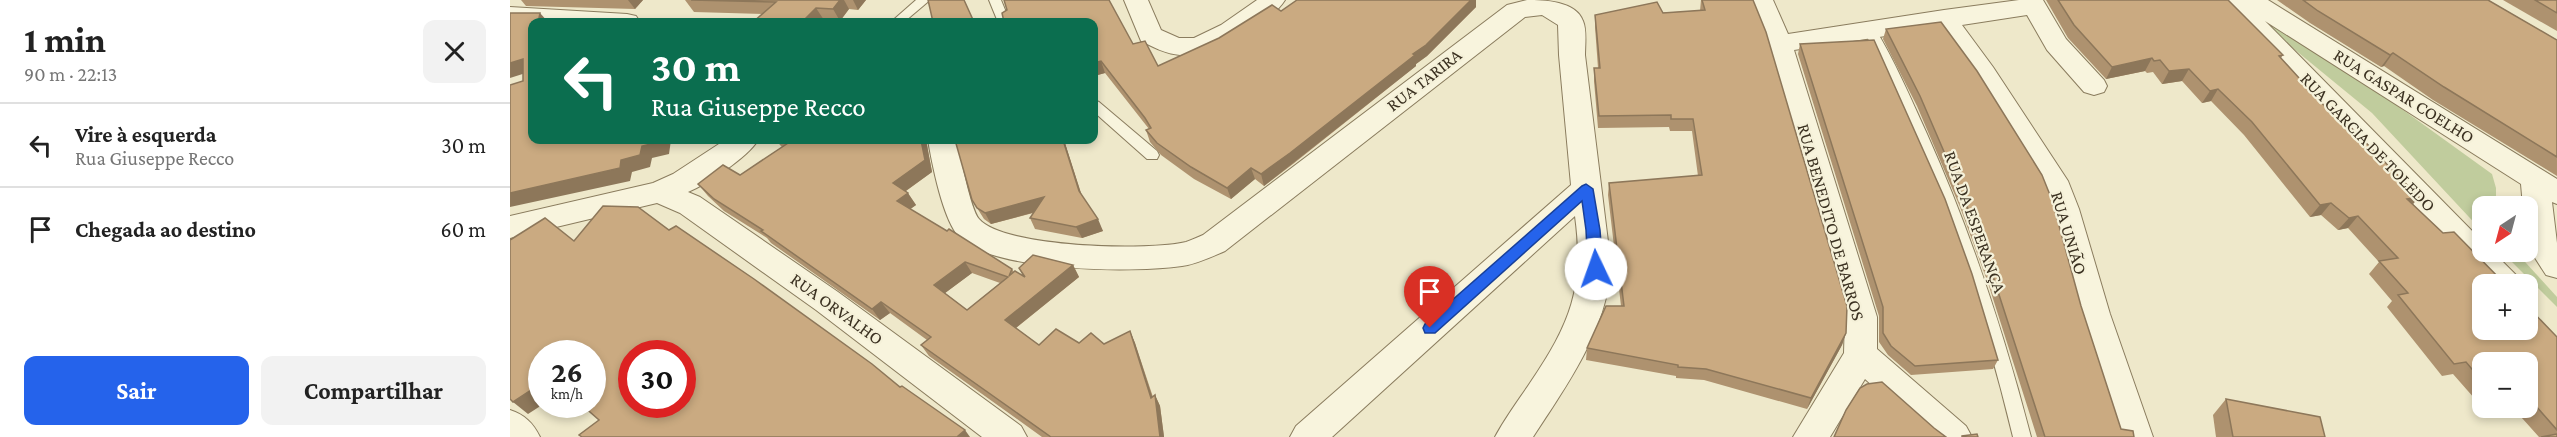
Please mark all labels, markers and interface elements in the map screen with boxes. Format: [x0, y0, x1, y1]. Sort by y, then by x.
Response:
text: 1 min [24, 20, 106, 60]
button: close [423, 20, 486, 83]
icon: left [552, 42, 630, 120]
text: 30 m [651, 43, 741, 90]
street label: RUA TARIRA [1383, 44, 1466, 115]
street label: RUA GASPAR COELHO [2330, 45, 2478, 147]
text: 90 m · 22:13 [24, 63, 117, 85]
street label: RUA GARCIA DE TOLEDO [2296, 68, 2440, 216]
text: Rua Giuseppe Recco [651, 92, 866, 122]
street label: RUA BENEDITO DE BARROS [1793, 121, 1869, 323]
text: Vire à esquerda [75, 122, 216, 147]
icon: left [24, 129, 57, 162]
text: 30 m [441, 133, 486, 158]
text: Rua Giuseppe Recco [75, 147, 234, 169]
street label: RUA DA ESPERANÇA [1940, 148, 2010, 296]
street label: RUA UNIÃO [2047, 189, 2091, 277]
north arrow [2472, 196, 2538, 262]
map controls [2472, 196, 2538, 418]
icon: arrive [24, 213, 57, 246]
text: Chegada ao destino [75, 217, 256, 242]
text: 60 m [441, 217, 486, 242]
position arrow [1564, 237, 1628, 301]
pin [1404, 266, 1455, 328]
street label: RUA ORVALHO [787, 269, 887, 349]
button: + [2472, 274, 2538, 340]
icon: arrive [1413, 275, 1446, 308]
speed limit sign: 30 [618, 340, 696, 418]
button: − [2472, 352, 2538, 418]
text: 26 [551, 355, 583, 388]
button: Sair [24, 356, 249, 425]
button: Compartilhar [261, 356, 486, 425]
text: km/h [551, 386, 583, 402]

